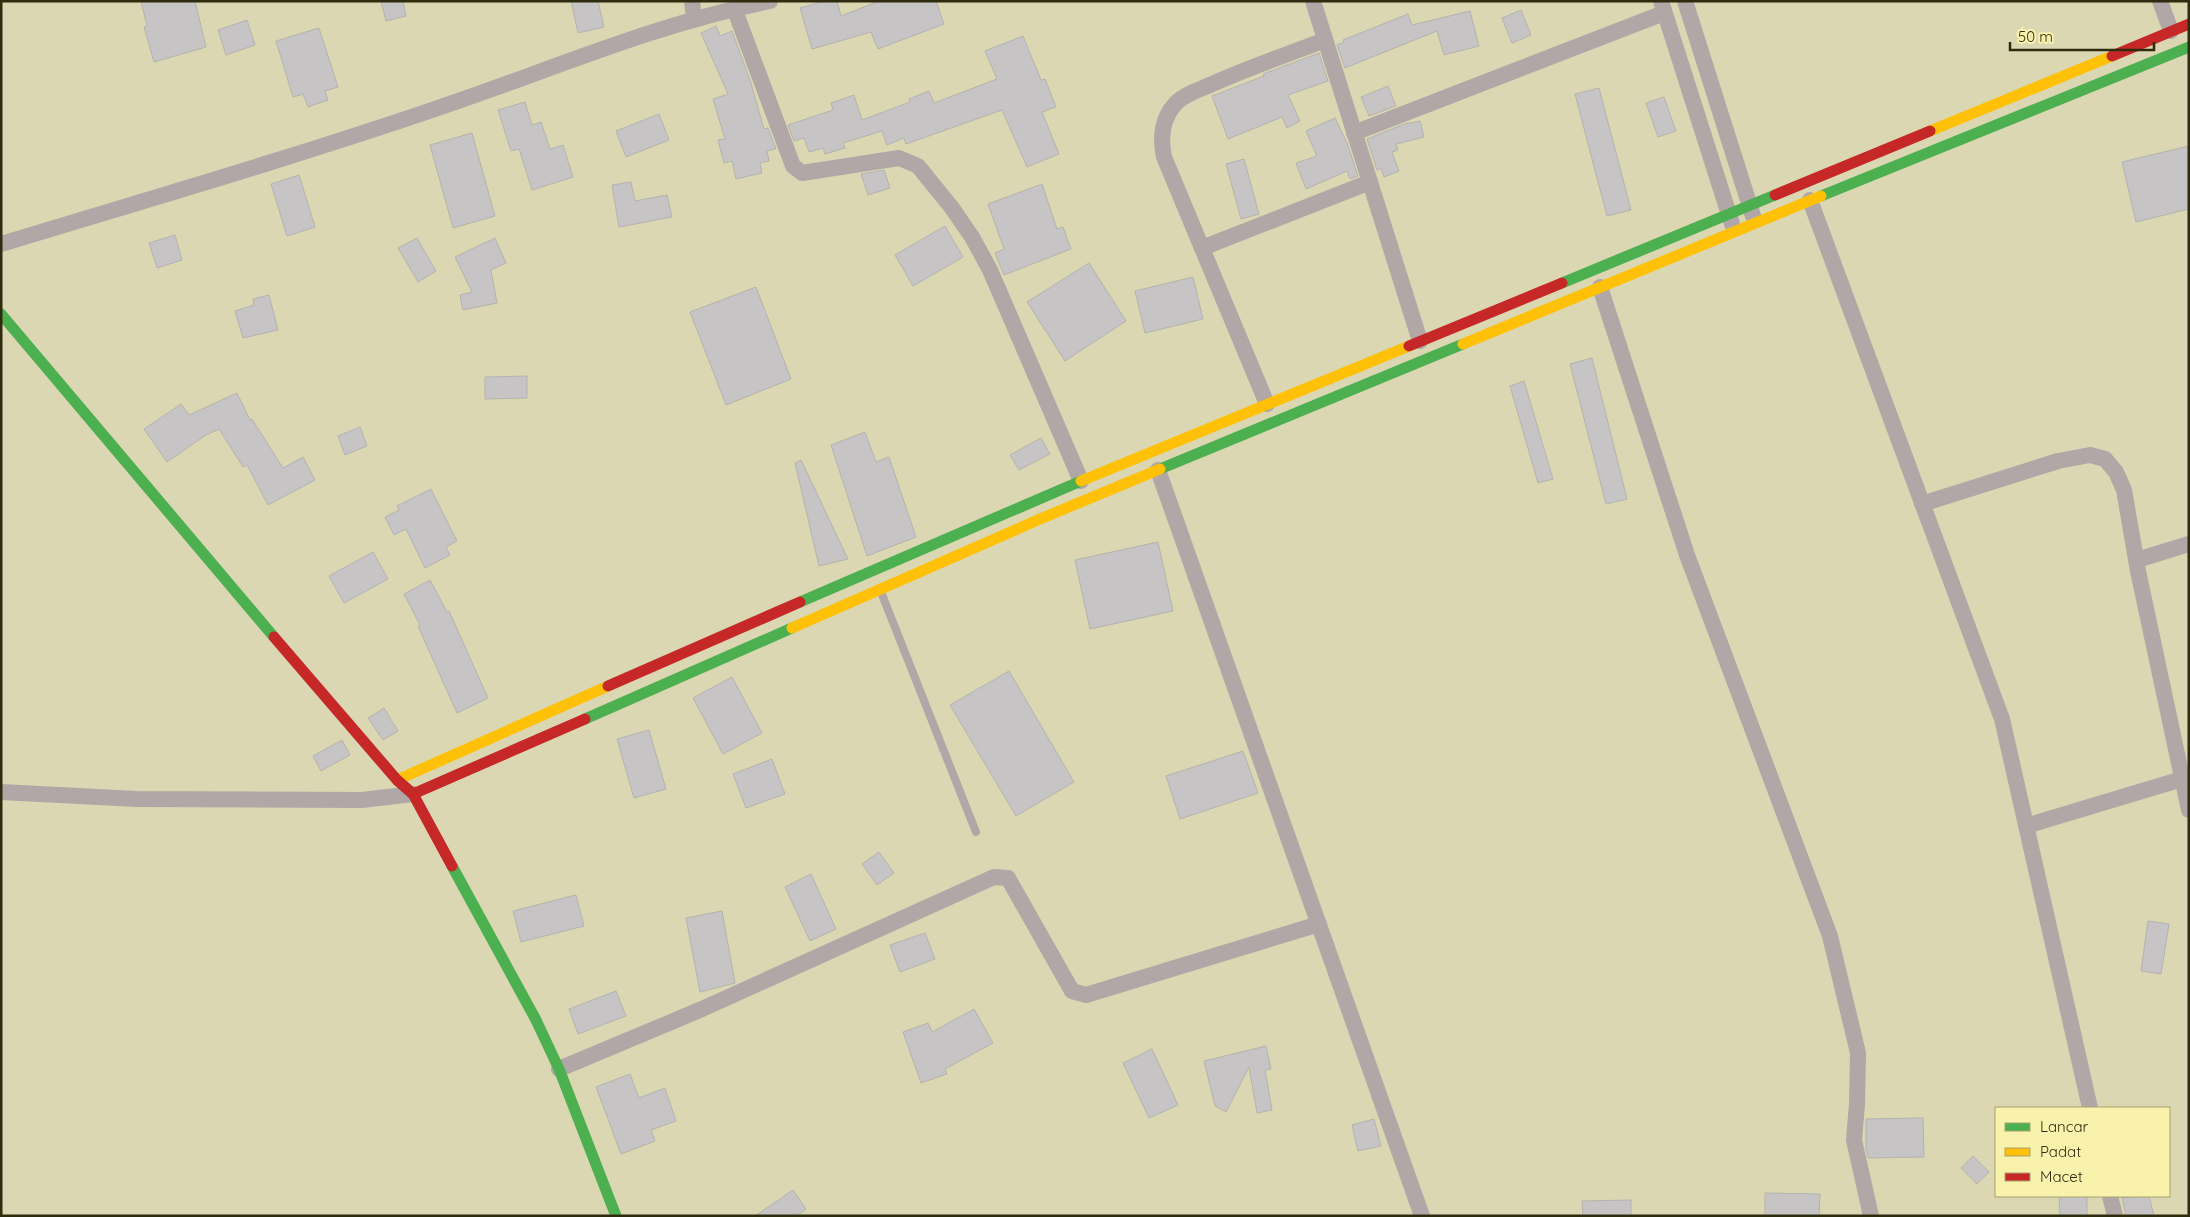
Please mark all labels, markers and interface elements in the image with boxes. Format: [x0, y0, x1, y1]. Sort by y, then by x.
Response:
scale bar [2010, 20, 2154, 52]
text: 50 m [2018, 27, 2053, 46]
legend [1995, 1107, 2170, 1197]
text: Lancar [2040, 1117, 2089, 1136]
text: Padat [2040, 1142, 2081, 1161]
text: Macet [2040, 1167, 2083, 1186]

